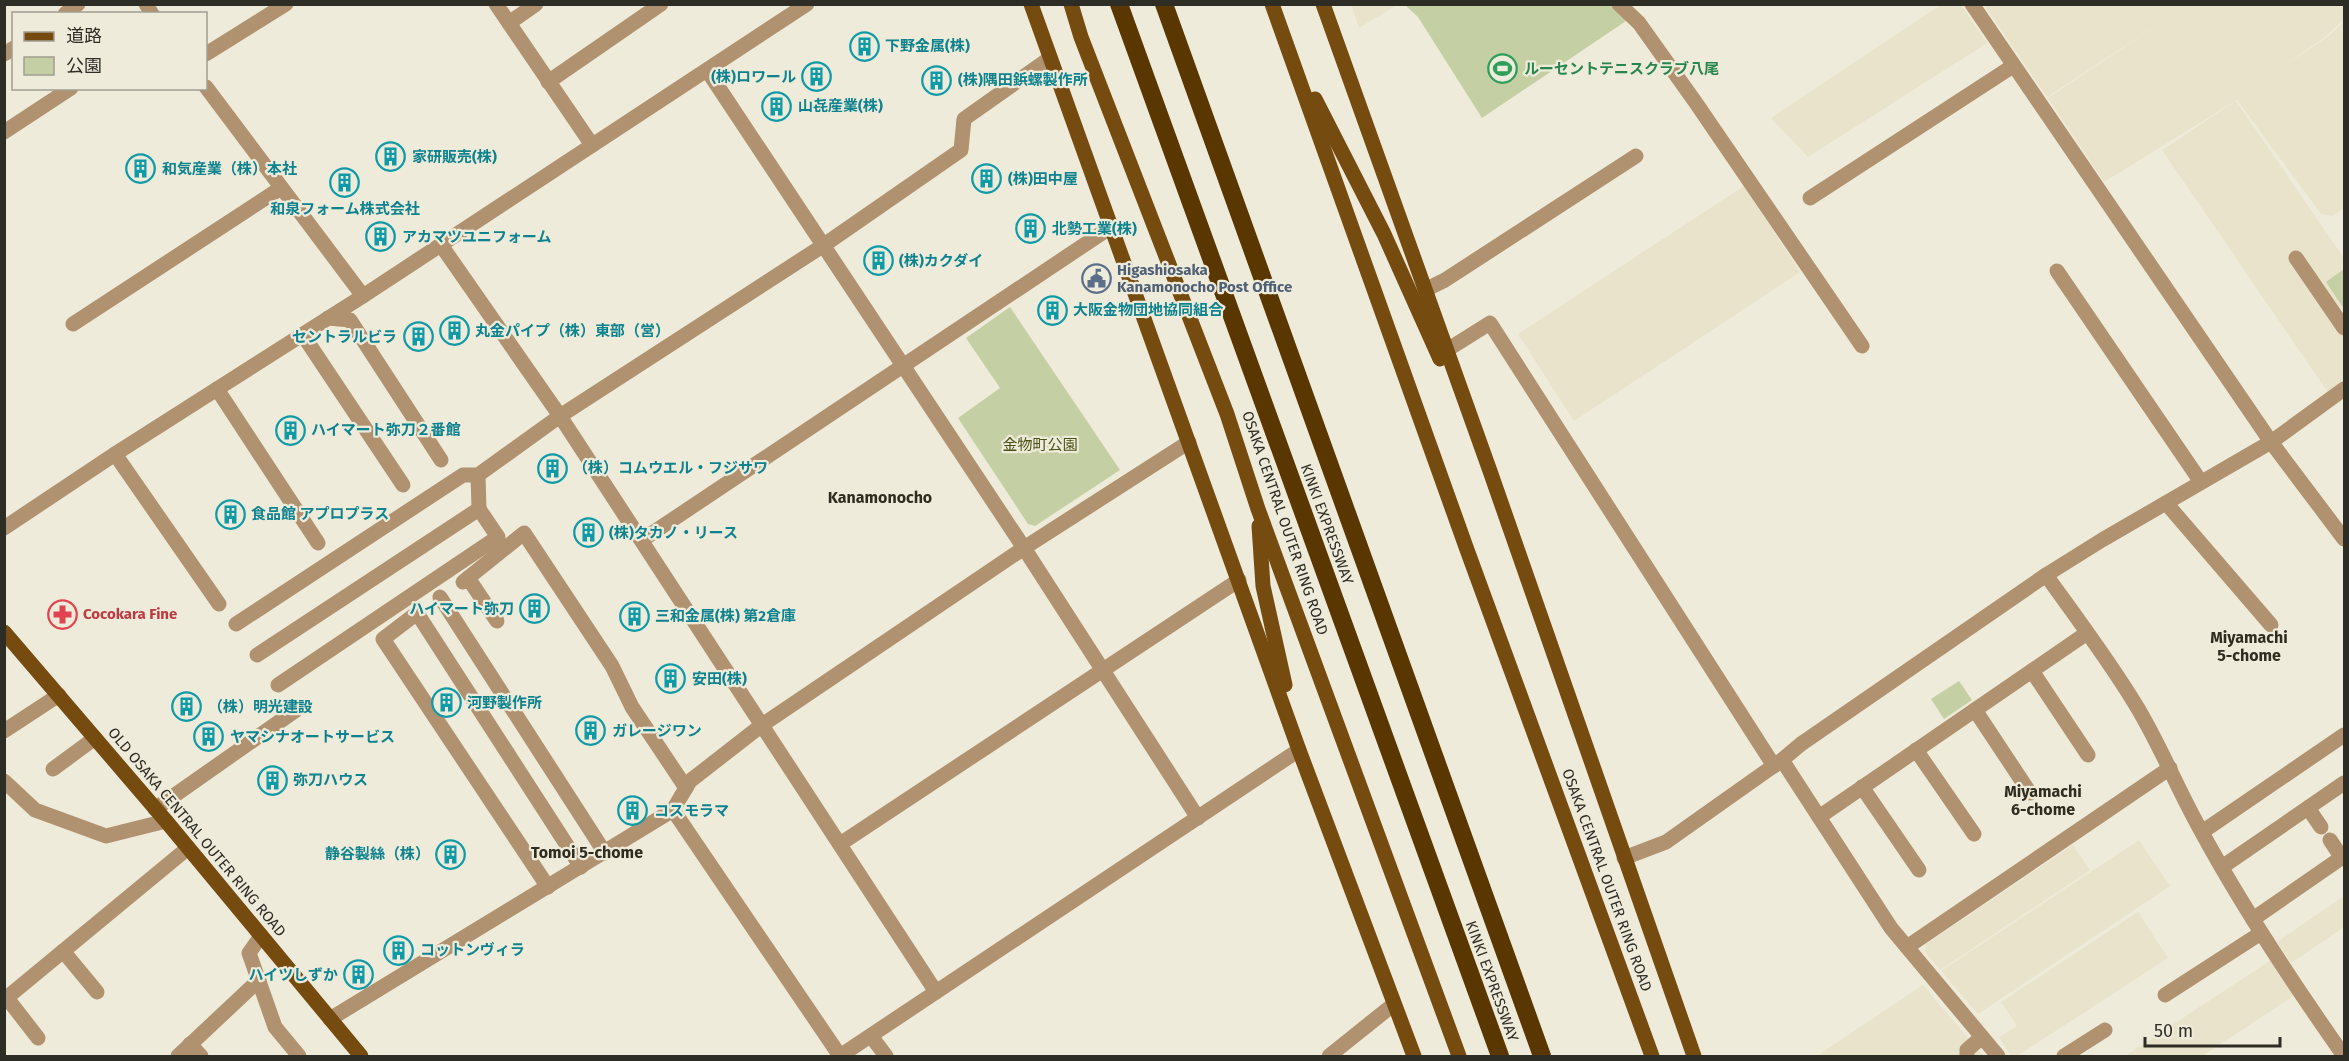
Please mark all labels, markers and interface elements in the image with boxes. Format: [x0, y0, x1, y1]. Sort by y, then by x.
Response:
legend [12, 12, 207, 90]
text: 道路 [66, 25, 102, 47]
building icon: 下野金属(株) [848, 30, 880, 62]
place label: 下野金属(株) [885, 37, 970, 55]
sports icon: ルーセントテニスクラブ八尾 [1487, 53, 1519, 85]
text: 公園 [66, 55, 102, 77]
place label: ルーセントテニスクラブ八尾 [1524, 60, 1719, 78]
building icon: (株)ロワール [801, 61, 833, 93]
building icon: (株)隅田鋲螺製作所 [921, 64, 953, 96]
place label: (株)ロワール [711, 68, 796, 86]
place label: (株)隅田鋲螺製作所 [958, 71, 1088, 89]
building icon: 山㐂産業(株) [761, 90, 793, 122]
place label: 山㐂産業(株) [798, 97, 883, 115]
building icon: 家研販売(株) [375, 141, 407, 173]
place label: 家研販売(株) [412, 148, 497, 166]
building icon: 和気産業（株）本社 [125, 153, 157, 185]
place label: 和気産業（株）本社 [162, 160, 297, 178]
building icon: (株)田中屋 [971, 163, 1003, 195]
building icon: 和泉フォーム株式会社 [329, 166, 361, 198]
place label: (株)田中屋 [1008, 170, 1078, 188]
place label: 和泉フォーム株式会社 [270, 200, 420, 218]
building icon: 北勢工業(株) [1015, 213, 1047, 245]
place label: 北勢工業(株) [1052, 220, 1137, 238]
building icon: アカマツユニフォーム [365, 221, 397, 253]
place label: アカマツユニフォーム [402, 228, 552, 246]
building icon: (株)カクダイ [862, 245, 894, 277]
place label: (株)カクダイ [899, 252, 983, 270]
place label: Higashiosaka Kanamonocho Post Office [1117, 261, 1292, 296]
public building icon: Higashiosaka Kanamonocho Post Office [1080, 263, 1112, 295]
building icon: 大阪金物団地協同組合 [1036, 294, 1068, 326]
place label: 大阪金物団地協同組合 [1073, 301, 1224, 319]
building icon: 丸金パイプ（株）東部（営） [438, 315, 470, 347]
building icon: セントラルビラ [402, 321, 434, 353]
place label: 丸金パイプ（株）東部（営） [475, 322, 670, 340]
place label: セントラルビラ [292, 328, 397, 346]
street label: OSAKA CENTRAL OUTER RING ROAD [1238, 409, 1332, 637]
building icon: ハイマート弥刀２番館 [274, 414, 306, 446]
place label: ハイマート弥刀２番館 [311, 421, 461, 439]
park label: 金物町公園 [1002, 436, 1078, 454]
building icon: （株）コムウエル・フジサワ [536, 452, 568, 484]
place label: （株）コムウエル・フジサワ [573, 459, 768, 477]
street label: KINKI EXPRESSWAY [1297, 461, 1357, 587]
district label: Kanamonocho [828, 488, 932, 507]
building icon: 食品館 アプロプラス [214, 498, 246, 530]
place label: 食品館 アプロプラス [251, 505, 389, 523]
building icon: (株)タカノ・リース [572, 517, 604, 549]
place label: (株)タカノ・リース [609, 524, 738, 542]
building icon: ハイマート弥刀 [519, 593, 551, 625]
pharmacy icon: Cocokara Fine [46, 598, 78, 630]
place label: ハイマート弥刀 [409, 600, 514, 618]
building icon: 三和金属(株) 第2倉庫 [618, 600, 650, 632]
place label: Cocokara Fine [83, 605, 177, 623]
place label: 三和金属(株) 第2倉庫 [655, 607, 796, 625]
district label: Miyamachi 5-chome [2210, 628, 2288, 665]
building icon: 安田(株) [655, 663, 687, 695]
place label: 安田(株) [692, 670, 747, 688]
building icon: 河野製作所 [430, 687, 462, 719]
building icon: （株）明光建設 [171, 691, 203, 723]
place label: 河野製作所 [467, 694, 542, 712]
place label: （株）明光建設 [208, 698, 313, 716]
building icon: ガレージワン [575, 715, 607, 747]
building icon: ヤマシナオートサービス [193, 721, 225, 753]
place label: ガレージワン [612, 722, 702, 740]
street label: OLD OSAKA CENTRAL OUTER RING ROAD [104, 724, 290, 940]
place label: ヤマシナオートサービス [230, 728, 395, 746]
building icon: 弥刀ハウス [256, 764, 288, 796]
street label: OSAKA CENTRAL OUTER RING ROAD [1558, 766, 1656, 994]
place label: 弥刀ハウス [293, 771, 368, 789]
district label: Miyamachi 6-chome [2004, 782, 2082, 819]
building icon: コスモラマ [617, 795, 649, 827]
place label: コスモラマ [654, 802, 729, 820]
building icon: 静谷製絲（株） [435, 838, 467, 870]
district label: Tomoi 5-chome [531, 843, 643, 862]
place label: 静谷製絲（株） [325, 845, 430, 863]
street label: KINKI EXPRESSWAY [1462, 918, 1522, 1044]
building icon: コットンヴィラ [383, 934, 415, 966]
place label: コットンヴィラ [420, 941, 525, 959]
building icon: ハイツしずか [343, 959, 375, 991]
place label: ハイツしずか [249, 966, 338, 984]
scale bar [2145, 1010, 2280, 1048]
text: 50 m [2154, 1020, 2193, 1042]

